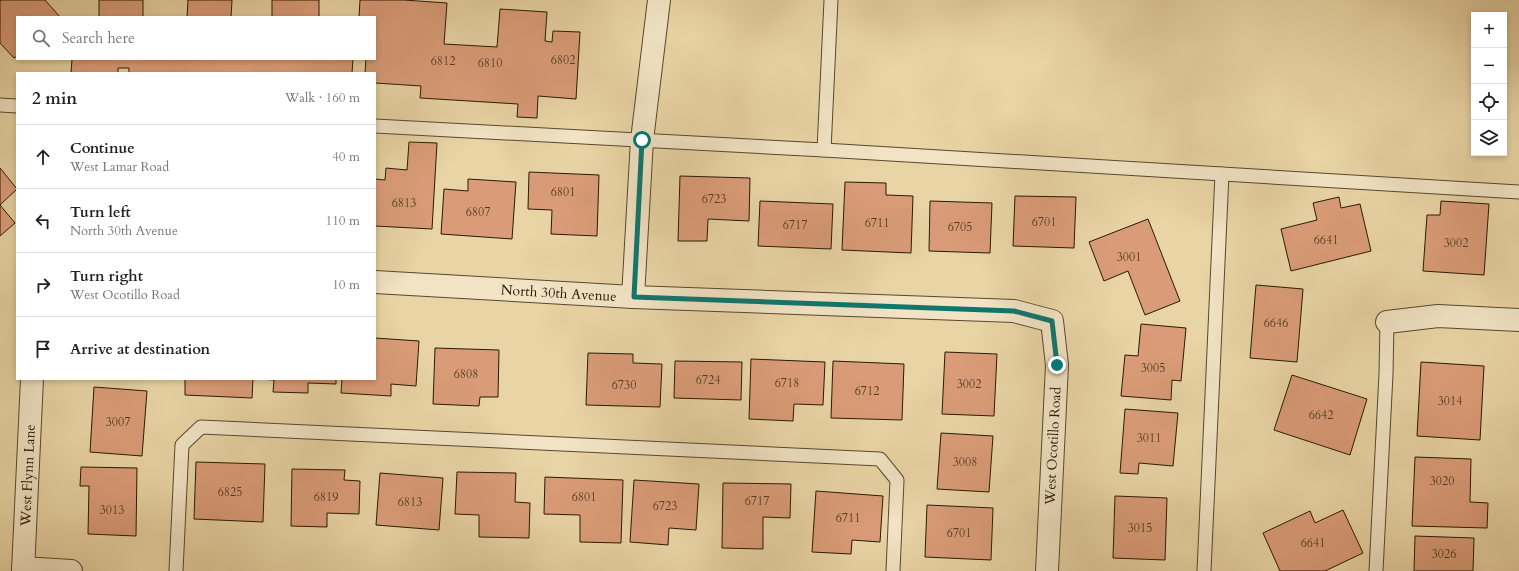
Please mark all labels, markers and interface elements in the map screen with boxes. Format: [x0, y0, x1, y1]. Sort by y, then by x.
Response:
map controls [1471, 12, 1507, 156]
button: + [1471, 12, 1507, 48]
search box [16, 16, 376, 60]
icon: search [30, 27, 52, 49]
text: Search here [62, 28, 135, 48]
button: − [1471, 48, 1507, 84]
house number: 6802 [551, 52, 575, 68]
house number: 6812 [431, 53, 455, 69]
house number: 6810 [478, 55, 502, 71]
button: locate [1471, 84, 1507, 120]
text: 2 min [32, 87, 77, 110]
text: Walk · 160 m [285, 89, 360, 107]
button: layers [1471, 120, 1507, 156]
route start [633, 131, 651, 149]
text: Continue [70, 138, 135, 158]
icon: ahead [32, 146, 54, 168]
text: 40 m [332, 148, 360, 166]
text: West Lamar Road [70, 158, 169, 176]
house number: 6801 [551, 184, 575, 200]
house number: 6723 [702, 191, 726, 207]
house number: 6813 [392, 195, 416, 211]
text: Turn left [70, 202, 131, 222]
house number: 6807 [466, 204, 490, 220]
icon: left [32, 210, 54, 232]
text: 110 m [326, 212, 360, 230]
house number: 6701 [1032, 214, 1056, 230]
house number: 6711 [865, 215, 889, 231]
house number: 6717 [783, 217, 807, 233]
house number: 6705 [948, 219, 972, 235]
text: North 30th Avenue [70, 222, 178, 240]
house number: 6641 [1314, 232, 1338, 248]
house number: 3002 [1444, 235, 1468, 251]
house number: 3001 [1117, 249, 1141, 265]
text: Turn right [70, 266, 143, 286]
icon: right [32, 274, 54, 296]
text: 10 m [332, 276, 360, 294]
street label: North 30th Avenue [500, 280, 617, 306]
text: West Ocotillo Road [70, 286, 180, 304]
house number: 6646 [1264, 315, 1288, 331]
icon: arrive [32, 338, 54, 360]
text: Arrive at destination [70, 339, 210, 359]
route end [1048, 356, 1066, 374]
house number: 3005 [1141, 360, 1165, 376]
house number: 6808 [454, 366, 478, 382]
house number: 6724 [696, 372, 720, 388]
house number: 6718 [775, 375, 799, 391]
house number: 3002 [957, 376, 981, 392]
house number: 6730 [612, 377, 636, 393]
house number: 6712 [855, 383, 879, 399]
street label: West Ocotillo Road [1040, 386, 1066, 507]
house number: 3014 [1438, 393, 1462, 409]
house number: 6642 [1309, 407, 1333, 423]
house number: 3007 [106, 414, 130, 430]
street label: West Flynn Lane [16, 424, 39, 528]
house number: 3011 [1137, 430, 1161, 446]
house number: 3008 [953, 454, 977, 470]
house number: 3020 [1430, 473, 1454, 489]
house number: 6825 [218, 484, 242, 500]
house number: 6819 [314, 489, 338, 505]
house number: 6801 [572, 489, 596, 505]
house number: 6717 [745, 493, 769, 509]
house number: 6813 [398, 494, 422, 510]
house number: 6723 [653, 498, 677, 514]
house number: 3013 [100, 502, 124, 518]
house number: 6711 [836, 510, 860, 526]
house number: 3015 [1128, 520, 1152, 536]
house number: 6701 [947, 525, 971, 541]
house number: 6641 [1301, 535, 1325, 551]
house number: 3026 [1432, 546, 1456, 562]

